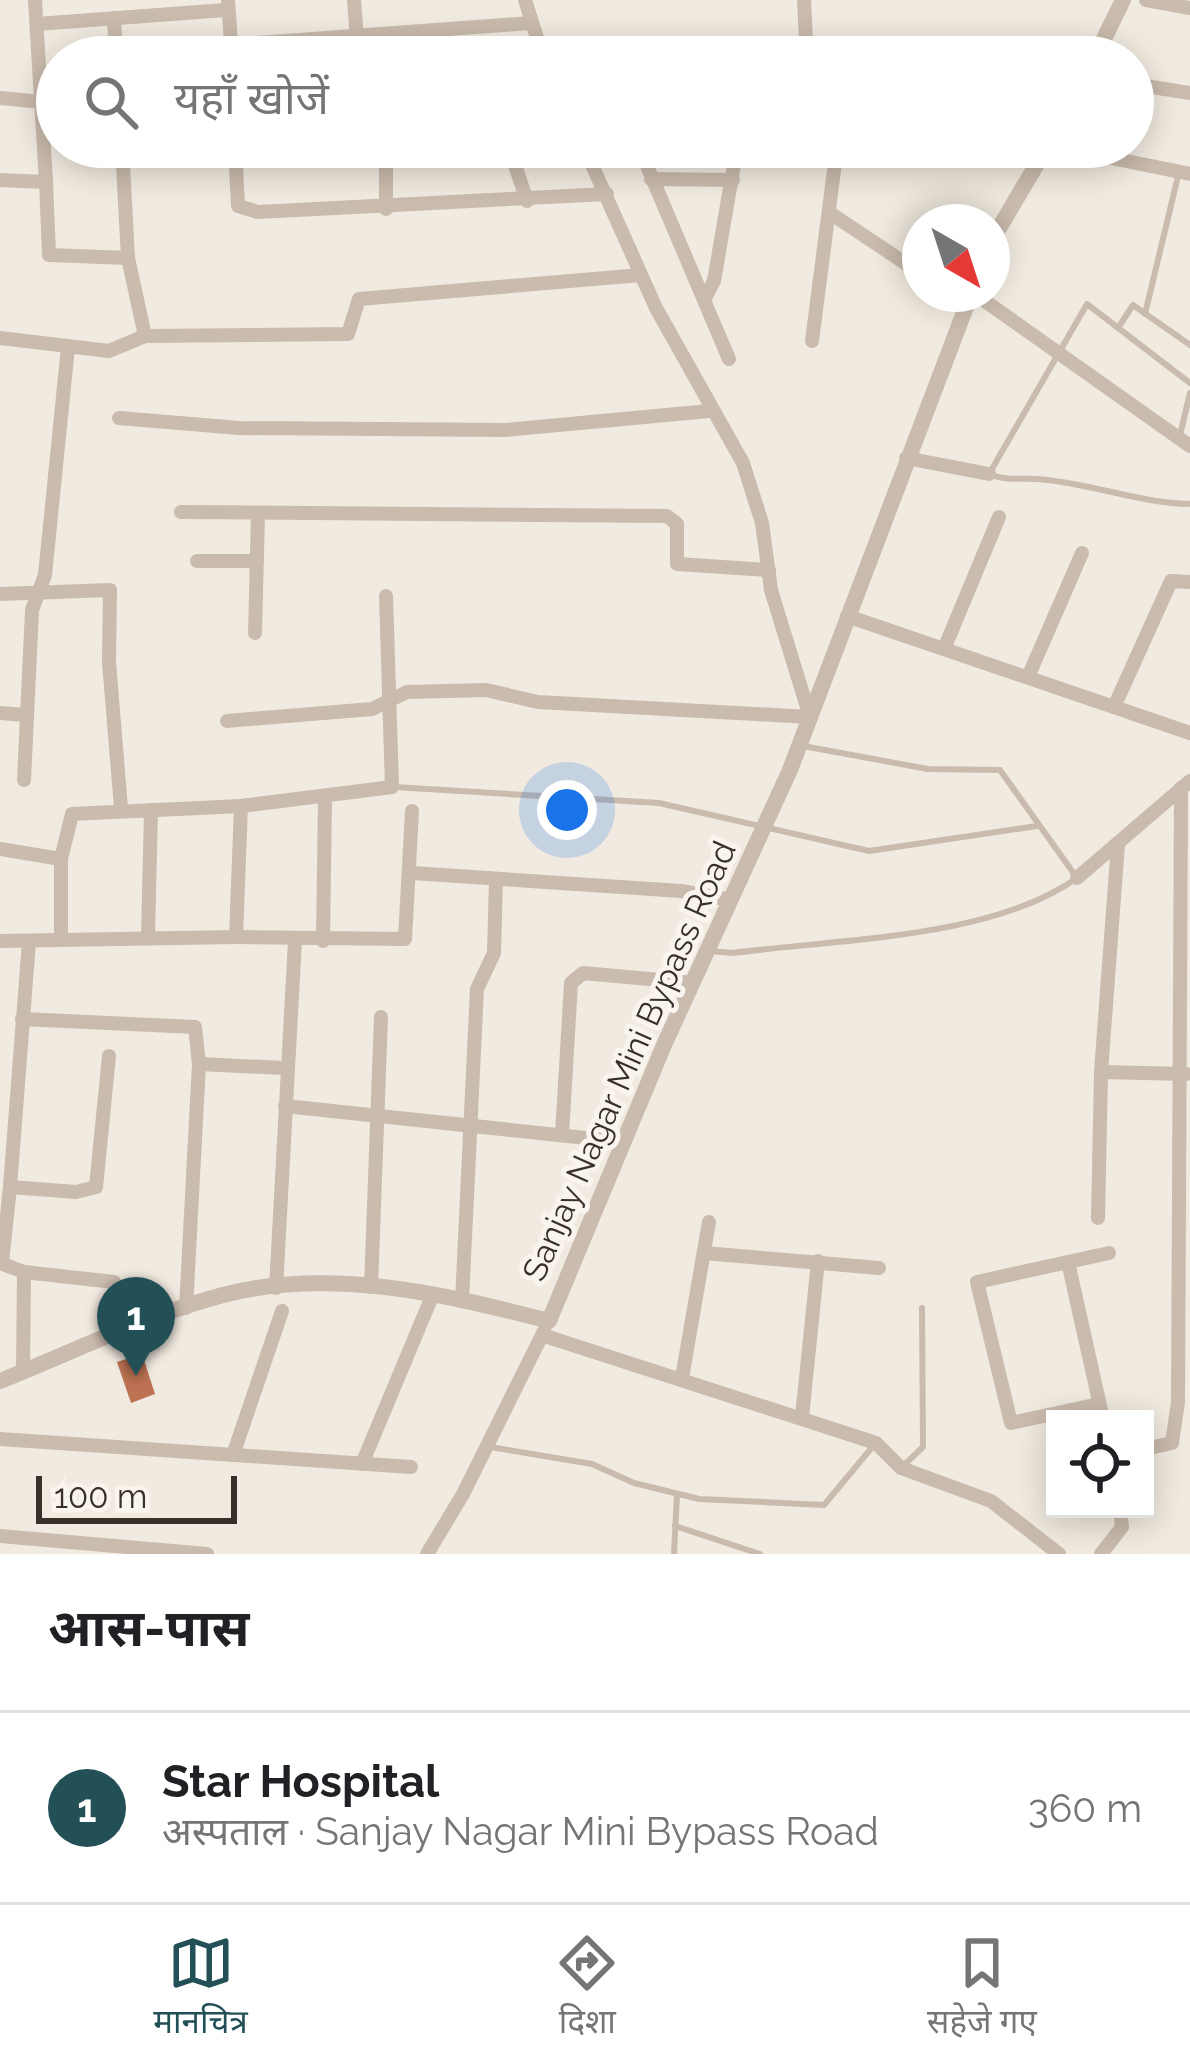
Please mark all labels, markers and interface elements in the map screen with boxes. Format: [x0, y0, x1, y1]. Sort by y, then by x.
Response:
search box [36, 36, 1154, 168]
icon: search [78, 69, 144, 135]
text: यहाँ खोजें [174, 72, 329, 125]
north arrow [902, 204, 1010, 312]
your location [537, 780, 597, 840]
street label: Sanjay Nagar Mini Bypass Road [514, 835, 744, 1287]
pin: 1 [97, 1277, 175, 1376]
map controls [1046, 1410, 1154, 1518]
button: locate [1046, 1410, 1154, 1518]
scale bar [36, 1470, 237, 1523]
text: 100 m [54, 1477, 147, 1516]
text: आस-पास [48, 1598, 249, 1658]
text: Star Hospital [162, 1755, 439, 1808]
text: 1 [77, 1785, 97, 1831]
text: 360 m [1028, 1785, 1142, 1831]
text: अस्पताल · Sanjay Nagar Mini Bypass Road [162, 1808, 879, 1854]
tab: मानचित्र [153, 1930, 248, 2046]
tab: दिशा [554, 1930, 620, 2046]
tab: सहेजे गए [927, 1930, 1037, 2046]

